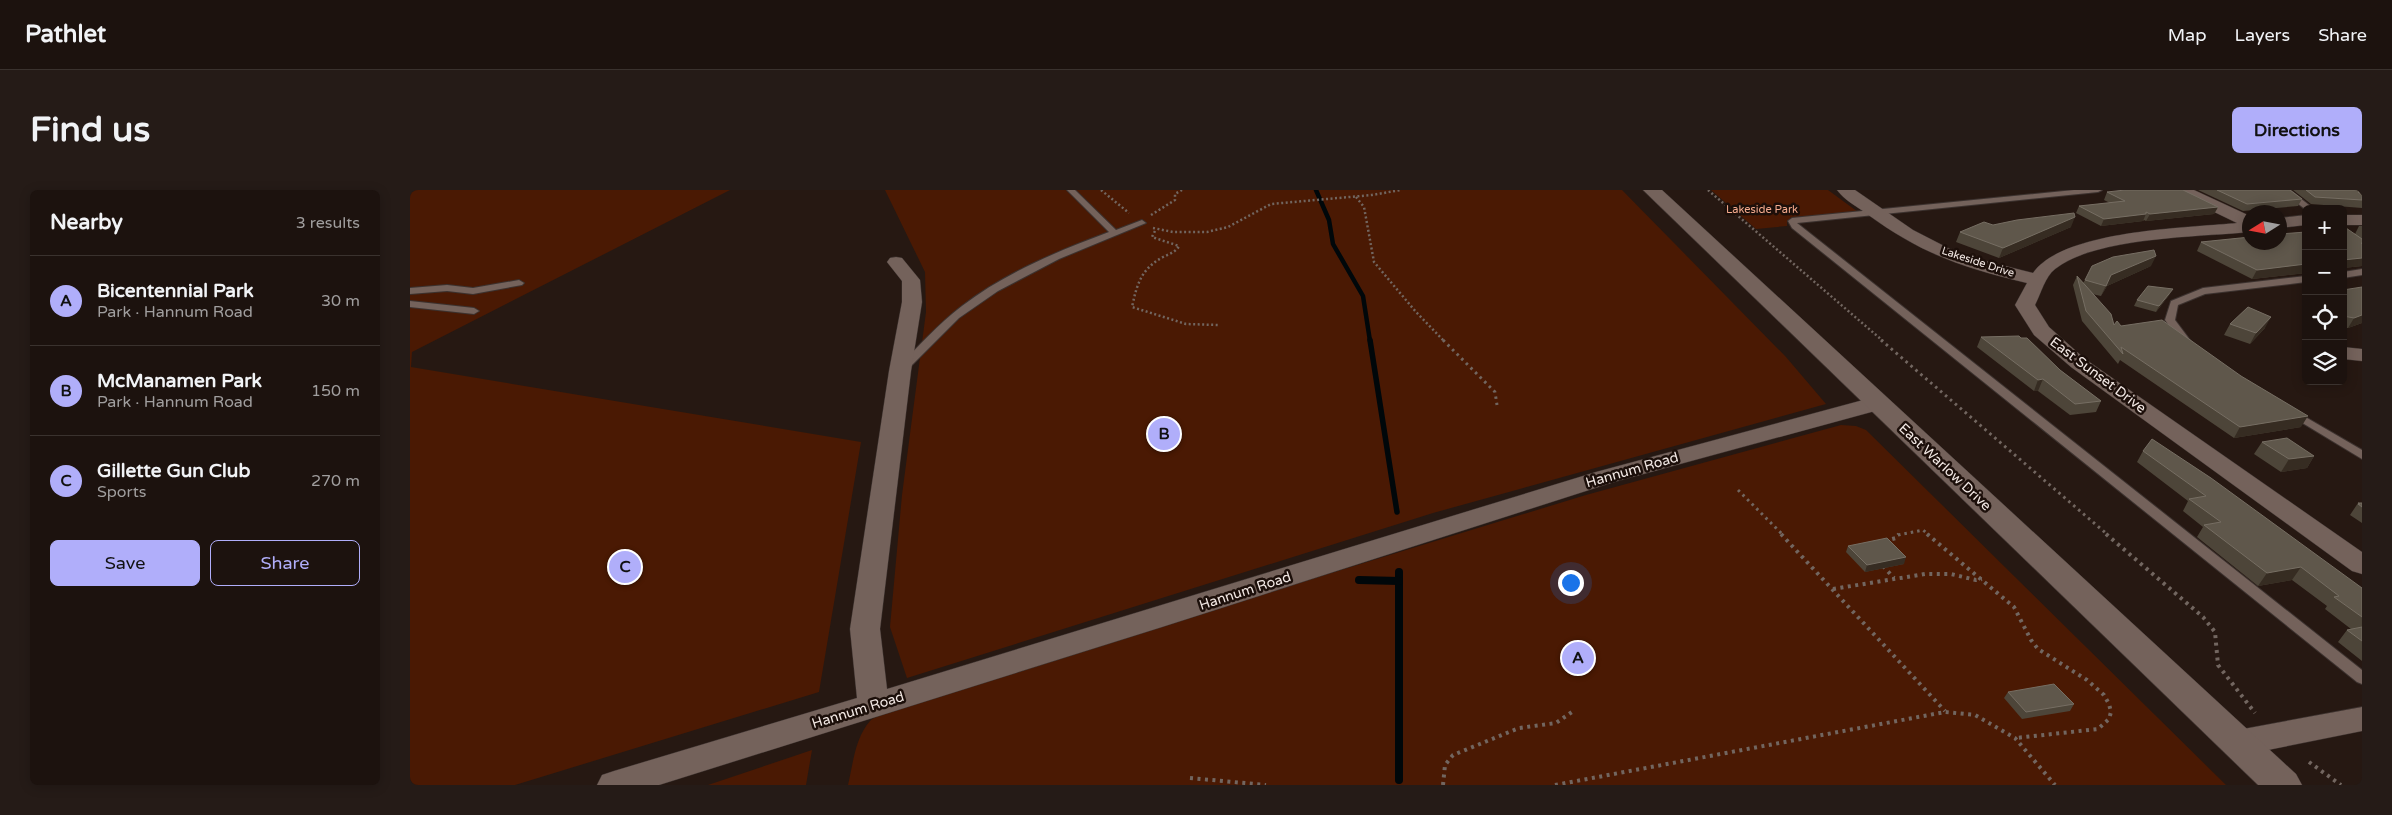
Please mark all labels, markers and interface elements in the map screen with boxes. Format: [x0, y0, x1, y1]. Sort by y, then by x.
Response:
text: Pathlet [25, 20, 106, 49]
text: Map [2168, 24, 2207, 46]
text: Layers [2235, 24, 2290, 46]
text: Share [2318, 24, 2367, 46]
button: Directions [2232, 107, 2362, 153]
text: Find us [30, 109, 150, 151]
park label: Lakeside Park [1726, 203, 1798, 216]
north arrow [2242, 205, 2287, 250]
map controls [2302, 205, 2347, 385]
button: + [2302, 205, 2347, 250]
text: Nearby [50, 210, 123, 235]
text: 3 results [296, 213, 360, 233]
street label: Lakeside Drive [1940, 244, 2016, 280]
button: − [2302, 250, 2347, 295]
text: Bicentennial Park [97, 280, 254, 302]
text: A [60, 291, 72, 311]
text: 30 m [321, 291, 360, 311]
button: locate [2302, 295, 2347, 340]
text: Park · Hannum Road [97, 302, 253, 322]
street label: East Sunset Drive [2047, 333, 2149, 417]
button: layers [2302, 340, 2347, 385]
text: McManamen Park [97, 370, 262, 392]
text: B [60, 381, 72, 401]
text: 150 m [311, 381, 360, 401]
text: Park · Hannum Road [97, 392, 253, 412]
pin: B [1148, 415, 1180, 453]
street label: East Warlow Drive [1895, 420, 1995, 514]
street label: Hannum Road [1584, 449, 1680, 491]
text: Gillette Gun Club [97, 460, 250, 482]
text: C [60, 471, 72, 491]
text: 270 m [311, 471, 360, 491]
text: Sports [97, 482, 146, 502]
button: Save [50, 540, 200, 586]
button: Share [210, 540, 360, 586]
pin: C [609, 548, 641, 586]
street label: Hannum Road [1197, 568, 1293, 614]
your location [1558, 570, 1584, 596]
pin: A [1562, 639, 1594, 677]
street label: Hannum Road [810, 688, 906, 732]

